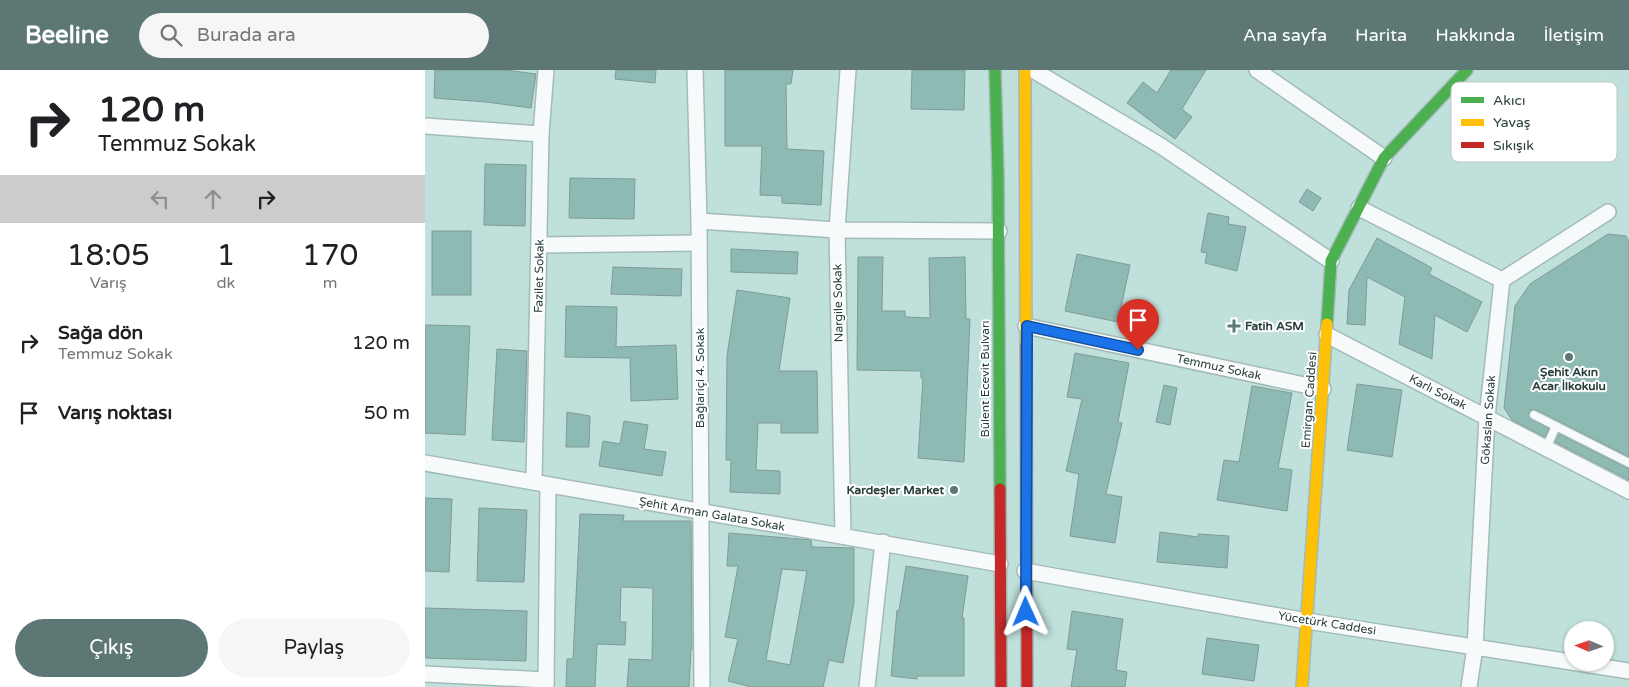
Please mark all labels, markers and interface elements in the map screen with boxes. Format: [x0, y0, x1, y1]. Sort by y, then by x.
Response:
search box [139, 13, 489, 58]
text: Beeline [25, 21, 109, 50]
icon: search [157, 21, 185, 49]
text: Burada ara [197, 24, 296, 46]
text: Ana sayfa [1243, 24, 1327, 46]
text: Harita [1355, 24, 1407, 46]
text: Hakkında [1435, 24, 1515, 46]
text: İletişim [1543, 24, 1604, 46]
legend [1451, 82, 1617, 162]
text: 120 m [98, 89, 205, 131]
icon: right [15, 90, 80, 155]
text: Akıcı [1493, 92, 1525, 109]
text: Yavaş [1493, 114, 1531, 131]
text: Temmuz Sokak [98, 131, 256, 157]
text: Sıkışık [1493, 137, 1534, 154]
icon: left [146, 185, 174, 213]
icon: ahead [199, 185, 227, 213]
icon: right [252, 185, 280, 213]
text: 18:05 [67, 237, 150, 274]
text: 1 [216, 237, 235, 274]
text: 170 [302, 237, 358, 274]
street label: Fazilet Sokak [531, 238, 547, 313]
street label: Nargile Sokak [830, 263, 846, 342]
text: Varış [90, 273, 127, 293]
text: dk [216, 273, 235, 293]
text: m [323, 273, 337, 293]
pin [1117, 299, 1159, 350]
icon: arrive [1124, 306, 1152, 334]
marker: Fatih ASM [1227, 319, 1241, 333]
place label: Fatih ASM [1245, 319, 1304, 333]
street label: Bülent Ecevit Bulvarı [978, 321, 992, 437]
text: Sağa dön [58, 322, 143, 344]
street label: Bağlariçi 4. Sokak [693, 327, 707, 428]
icon: right [15, 329, 43, 357]
text: 120 m [352, 332, 410, 354]
text: Temmuz Sokak [58, 344, 173, 364]
street label: Temmuz Sokak [1175, 351, 1263, 383]
street label: Emirgan Caddesi [1299, 351, 1319, 449]
marker: Şehit Akın Acar İlkokulu [1563, 351, 1575, 363]
place label: Şehit Akın Acar İlkokulu [1532, 365, 1606, 393]
street label: Karlı Sokak [1407, 371, 1470, 413]
street label: Gökaslan Sokak [1478, 374, 1498, 465]
icon: arrive [15, 399, 43, 427]
text: Varış noktası [58, 402, 172, 424]
text: 50 m [364, 402, 410, 424]
place label: Kardeşler Market [846, 483, 944, 498]
marker: Kardeşler Market [948, 484, 960, 496]
street label: Şehit Arman Galata Sokak [638, 494, 787, 534]
position arrow [999, 585, 1051, 637]
street label: Yücetürk Caddesi [1277, 608, 1377, 638]
button: Çıkış [15, 619, 208, 677]
button: Paylaş [218, 619, 410, 677]
north arrow [1564, 621, 1614, 671]
map controls [1564, 621, 1614, 671]

